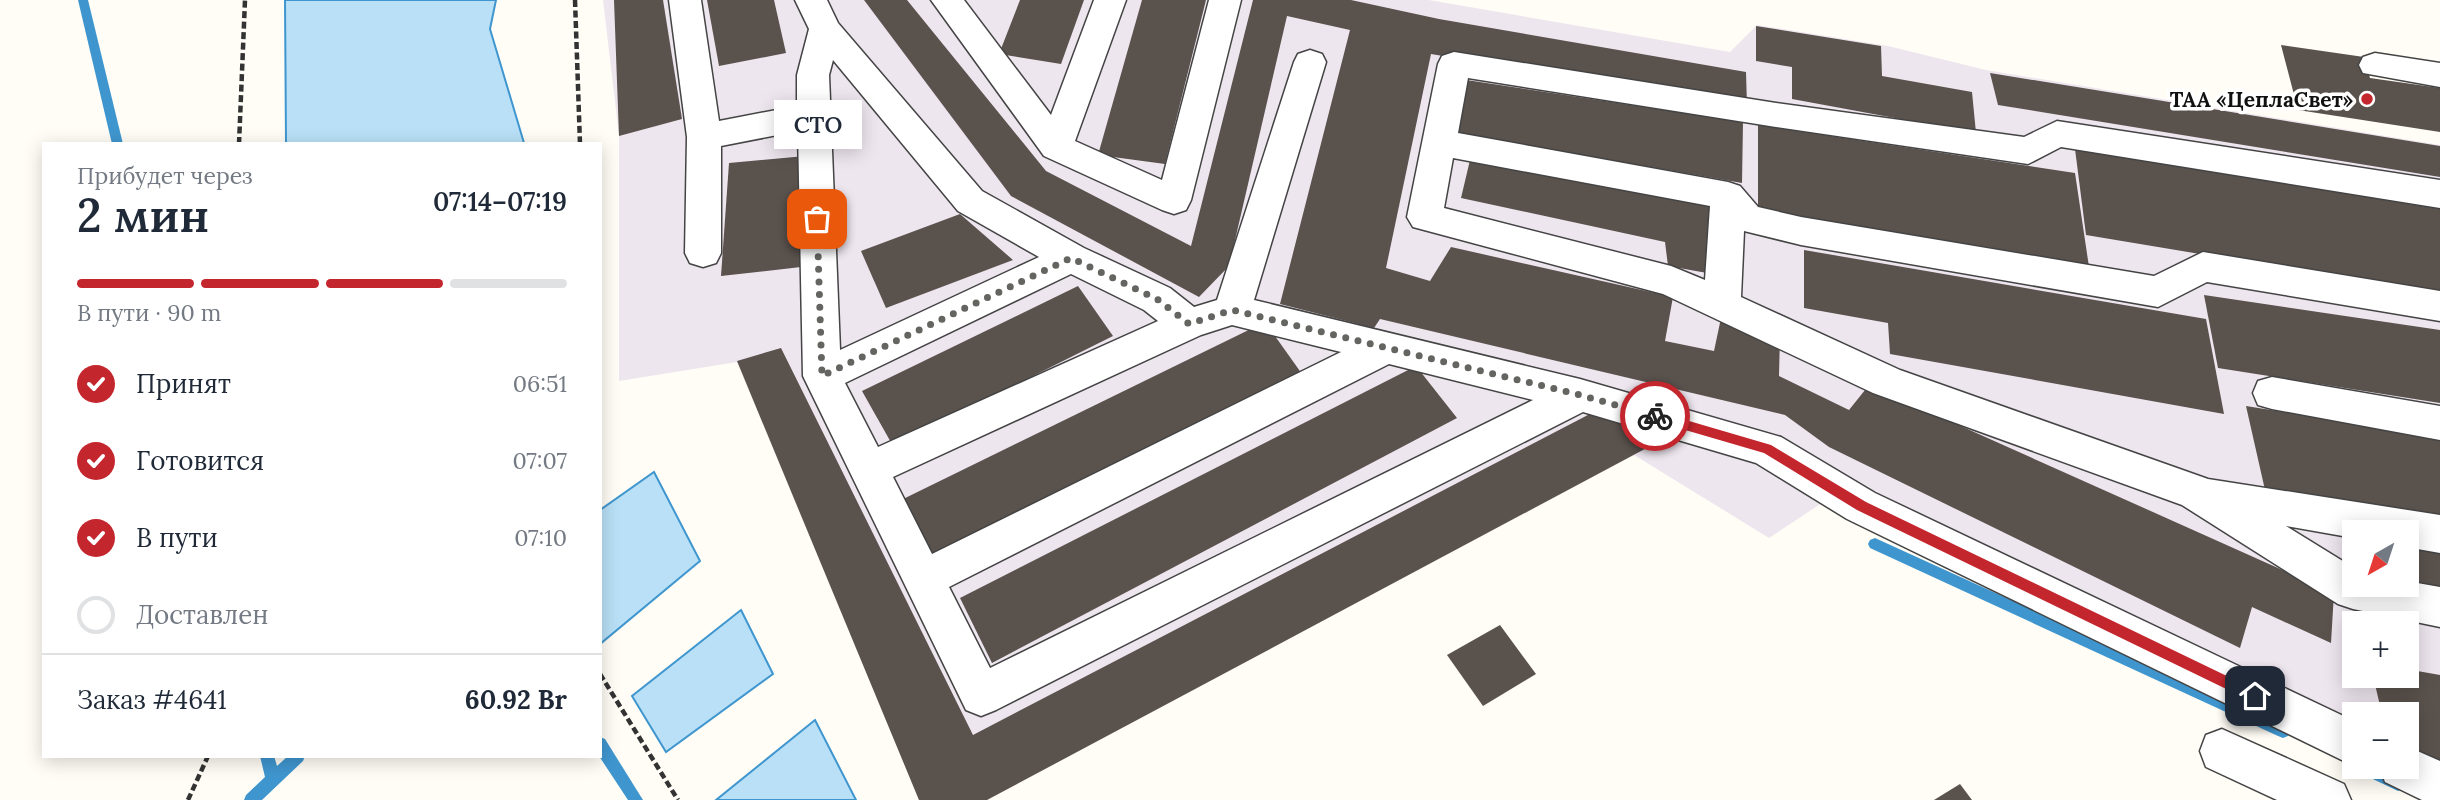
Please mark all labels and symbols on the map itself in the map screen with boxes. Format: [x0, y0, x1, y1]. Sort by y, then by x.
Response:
place label: ТАА «ЦеплаСвет» [2170, 86, 2353, 113]
marker: ТАА «ЦеплаСвет» [2359, 91, 2375, 107]
callout: СТО [773, 100, 861, 149]
pin [787, 189, 847, 249]
courier [1620, 381, 1690, 451]
north arrow [2342, 520, 2418, 597]
pin [2225, 666, 2285, 726]

